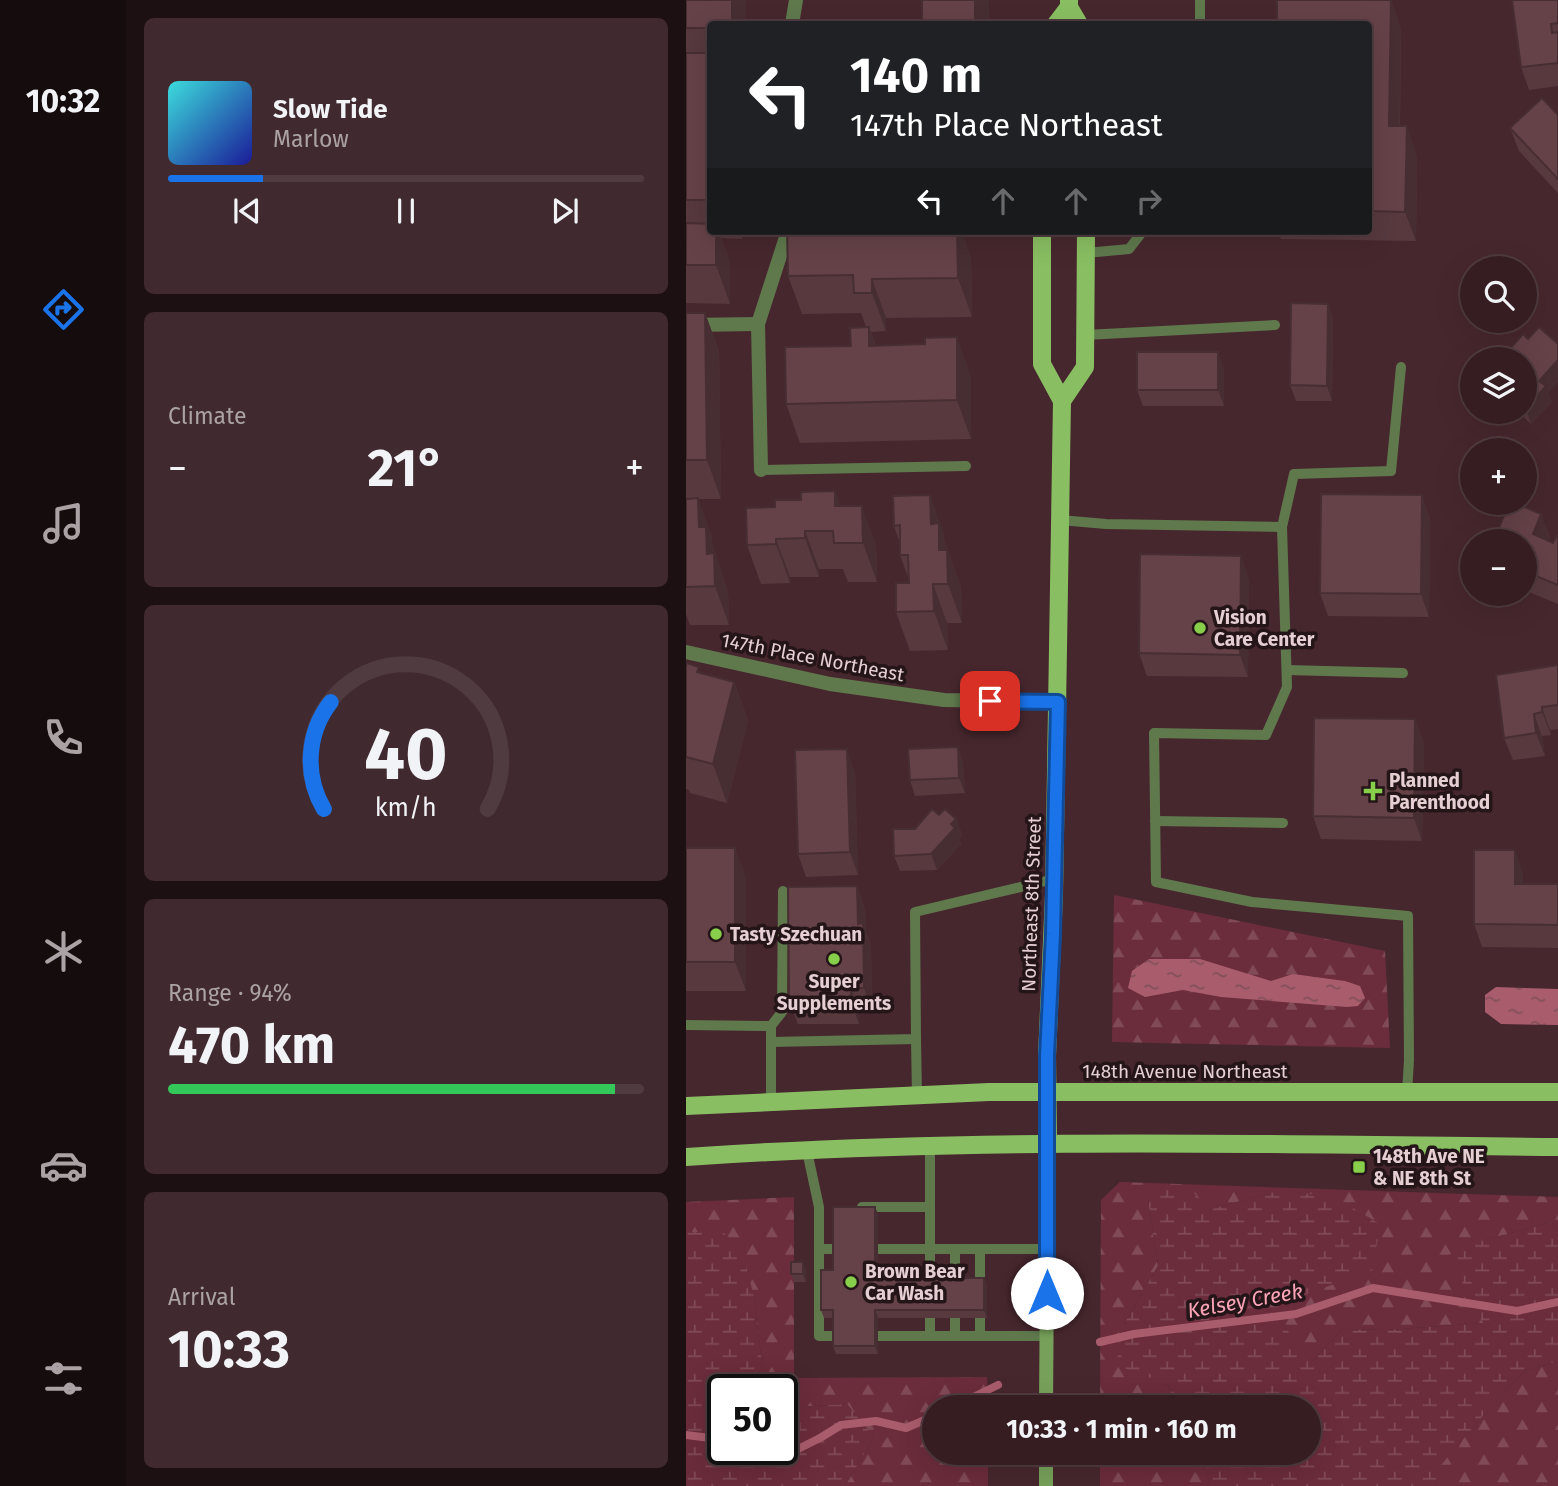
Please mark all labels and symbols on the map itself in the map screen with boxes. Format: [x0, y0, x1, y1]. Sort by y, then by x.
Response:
place label: Vision Care Center [1213, 606, 1315, 651]
marker: Vision Care Center [1192, 620, 1208, 636]
street label: 147th Place Northeast [720, 629, 906, 687]
pin [960, 671, 1020, 731]
place label: Planned Parenthood [1389, 769, 1490, 814]
marker: Planned Parenthood [1363, 781, 1383, 801]
street label: Northeast 8th Street [1017, 816, 1046, 992]
place label: Tasty Szechuan [730, 923, 862, 946]
marker: Tasty Szechuan [708, 926, 724, 942]
marker: Super Supplements [826, 951, 842, 967]
place label: Super Supplements [777, 970, 891, 1015]
street label: 148th Avenue Northeast [1082, 1060, 1288, 1083]
place label: 148th Ave NE & NE 8th St [1373, 1145, 1485, 1190]
marker: 148th Ave NE & NE 8th St [1351, 1159, 1367, 1175]
position arrow [1010, 1256, 1084, 1330]
place label: Brown Bear Car Wash [865, 1260, 965, 1305]
marker: Brown Bear Car Wash [843, 1274, 859, 1290]
water label: Kelsey Creek [1185, 1278, 1305, 1324]
speed limit sign: 50 [707, 1374, 798, 1465]

